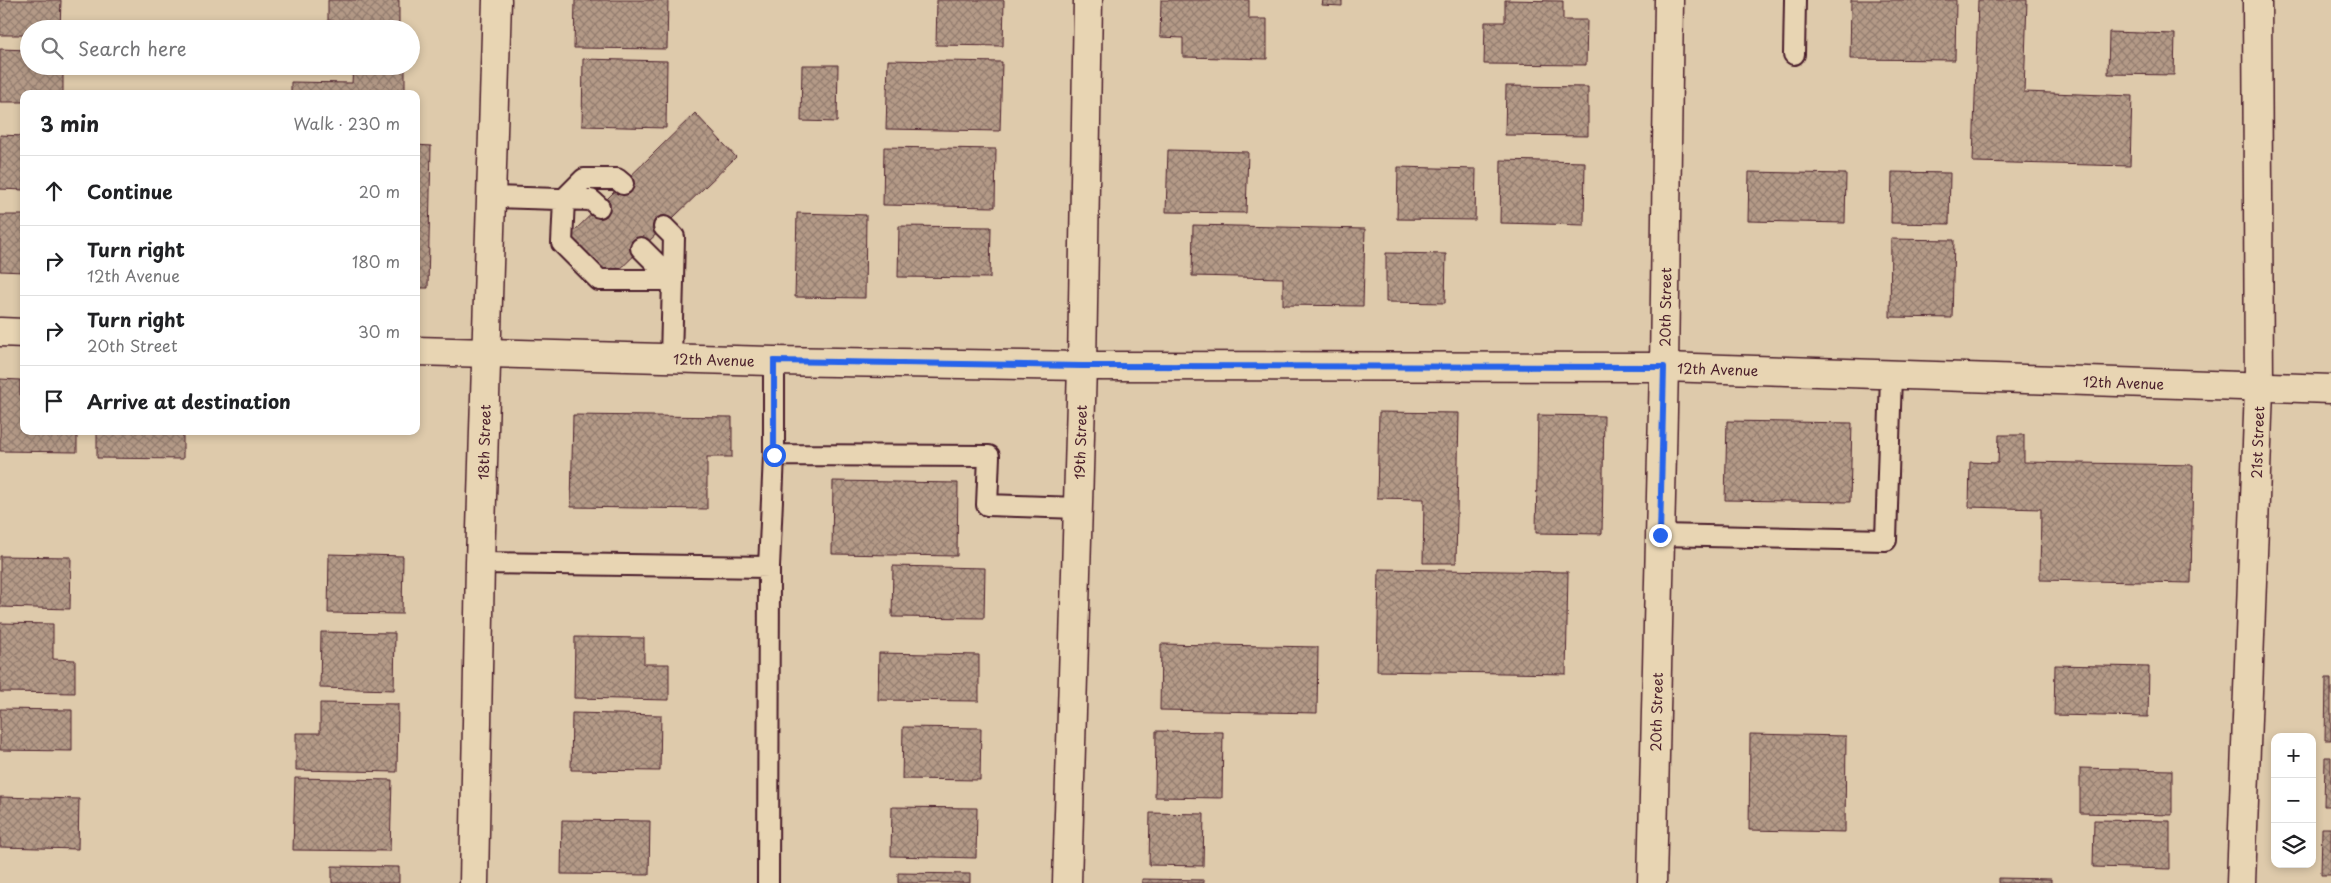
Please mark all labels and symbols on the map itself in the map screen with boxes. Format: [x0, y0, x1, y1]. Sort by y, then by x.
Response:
street label: 20th Street [1654, 267, 1676, 347]
street label: 12th Avenue [673, 348, 755, 371]
street label: 12th Avenue [1677, 357, 1759, 381]
street label: 12th Avenue [2083, 370, 2165, 394]
street label: 18th Street [472, 404, 495, 480]
street label: 19th Street [1068, 404, 1091, 480]
street label: 21st Street [2245, 405, 2269, 479]
route start [763, 444, 786, 467]
route end [1649, 524, 1672, 547]
street label: 20th Street [1645, 672, 1667, 752]

